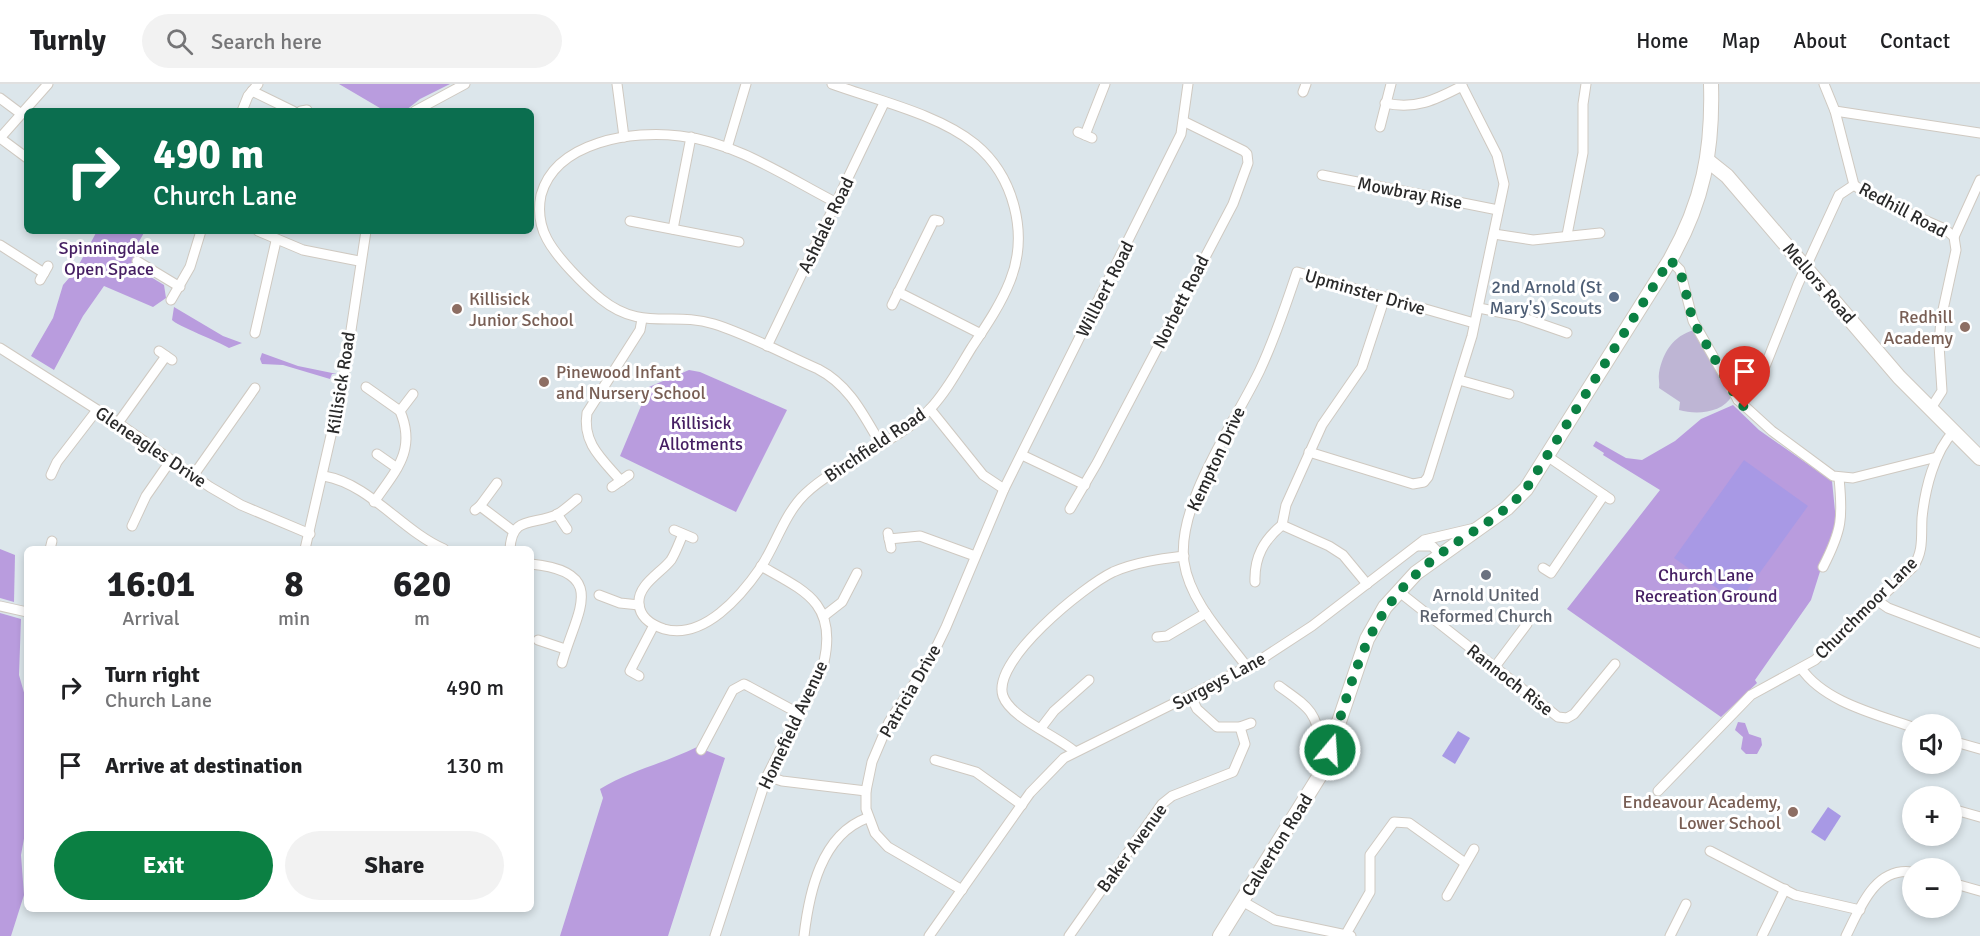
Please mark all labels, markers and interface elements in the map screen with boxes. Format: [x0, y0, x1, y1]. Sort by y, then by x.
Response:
search box [142, 14, 562, 68]
text: Turnly [30, 24, 106, 58]
icon: search [163, 25, 196, 58]
text: Search here [211, 28, 322, 55]
text: Home [1636, 28, 1689, 54]
text: Map [1722, 28, 1760, 54]
text: About [1793, 28, 1847, 54]
text: Contact [1880, 28, 1950, 54]
text: 490 m [153, 129, 264, 180]
icon: right [54, 132, 132, 210]
street label: Mowbray Rise [1356, 172, 1464, 214]
street label: Ashdale Road [793, 173, 859, 277]
street label: Redhill Road [1855, 178, 1951, 242]
text: Church Lane [153, 180, 297, 213]
park label: Spinningdale Open Space [58, 237, 160, 280]
street label: Willbert Road [1071, 237, 1139, 341]
street label: Mellors Road [1778, 238, 1860, 328]
street label: Norbett Road [1148, 252, 1214, 352]
street label: Upminster Drive [1302, 264, 1428, 320]
place label: 2nd Arnold (St Mary's) Scouts [1490, 276, 1602, 319]
place label: Killisick Junior School [469, 288, 574, 331]
marker: 2nd Arnold (St Mary's) Scouts [1607, 290, 1621, 304]
marker: Killisick Junior School [450, 302, 464, 316]
place label: Redhill Academy [1884, 306, 1954, 349]
marker: Redhill Academy [1958, 320, 1972, 334]
street label: Killisick Road [322, 330, 360, 436]
pin [1719, 346, 1770, 408]
icon: arrive [1728, 355, 1761, 388]
place label: Pinewood Infant and Nursery School [556, 361, 706, 404]
marker: Pinewood Infant and Nursery School [537, 375, 551, 389]
street label: Gleneagles Drive [91, 402, 211, 492]
street label: Birchfield Road [820, 403, 930, 487]
street label: Kempton Drive [1182, 403, 1250, 515]
park label: Killisick Allotments [659, 412, 743, 455]
street label: Churchmoor Lane [1810, 552, 1922, 664]
text: 16:01 [107, 562, 195, 607]
text: 8 [284, 562, 304, 607]
text: 620 [393, 562, 451, 607]
park label: Church Lane Recreation Ground [1634, 564, 1778, 607]
marker: Arnold United Reformed Church [1479, 568, 1493, 582]
place label: Arnold United Reformed Church [1419, 584, 1553, 627]
text: Arrival [122, 606, 180, 631]
text: min [278, 606, 310, 631]
text: m [414, 606, 430, 631]
street label: Rannoch Rise [1462, 639, 1558, 721]
street label: Patricia Drive [875, 641, 945, 741]
street label: Surgeys Lane [1169, 647, 1269, 715]
street label: Homefield Avenue [754, 657, 832, 793]
text: Turn right [105, 661, 200, 688]
icon: right [54, 671, 87, 704]
text: 490 m [446, 674, 504, 701]
text: Church Lane [105, 688, 212, 713]
map controls [1902, 714, 1962, 918]
button: sound [1902, 714, 1962, 774]
position arrow [1298, 718, 1362, 782]
icon: arrive [54, 749, 87, 782]
text: Arrive at destination [105, 752, 302, 779]
text: 130 m [446, 752, 504, 779]
button: + [1902, 786, 1962, 846]
street label: Calverton Road [1237, 790, 1317, 900]
place label: Endeavour Academy, Lower School [1623, 791, 1781, 834]
street label: Baker Avenue [1092, 799, 1172, 897]
marker: Endeavour Academy, Lower School [1786, 805, 1800, 819]
button: Exit [54, 831, 273, 900]
button: Share [285, 831, 504, 900]
button: − [1902, 858, 1962, 918]

